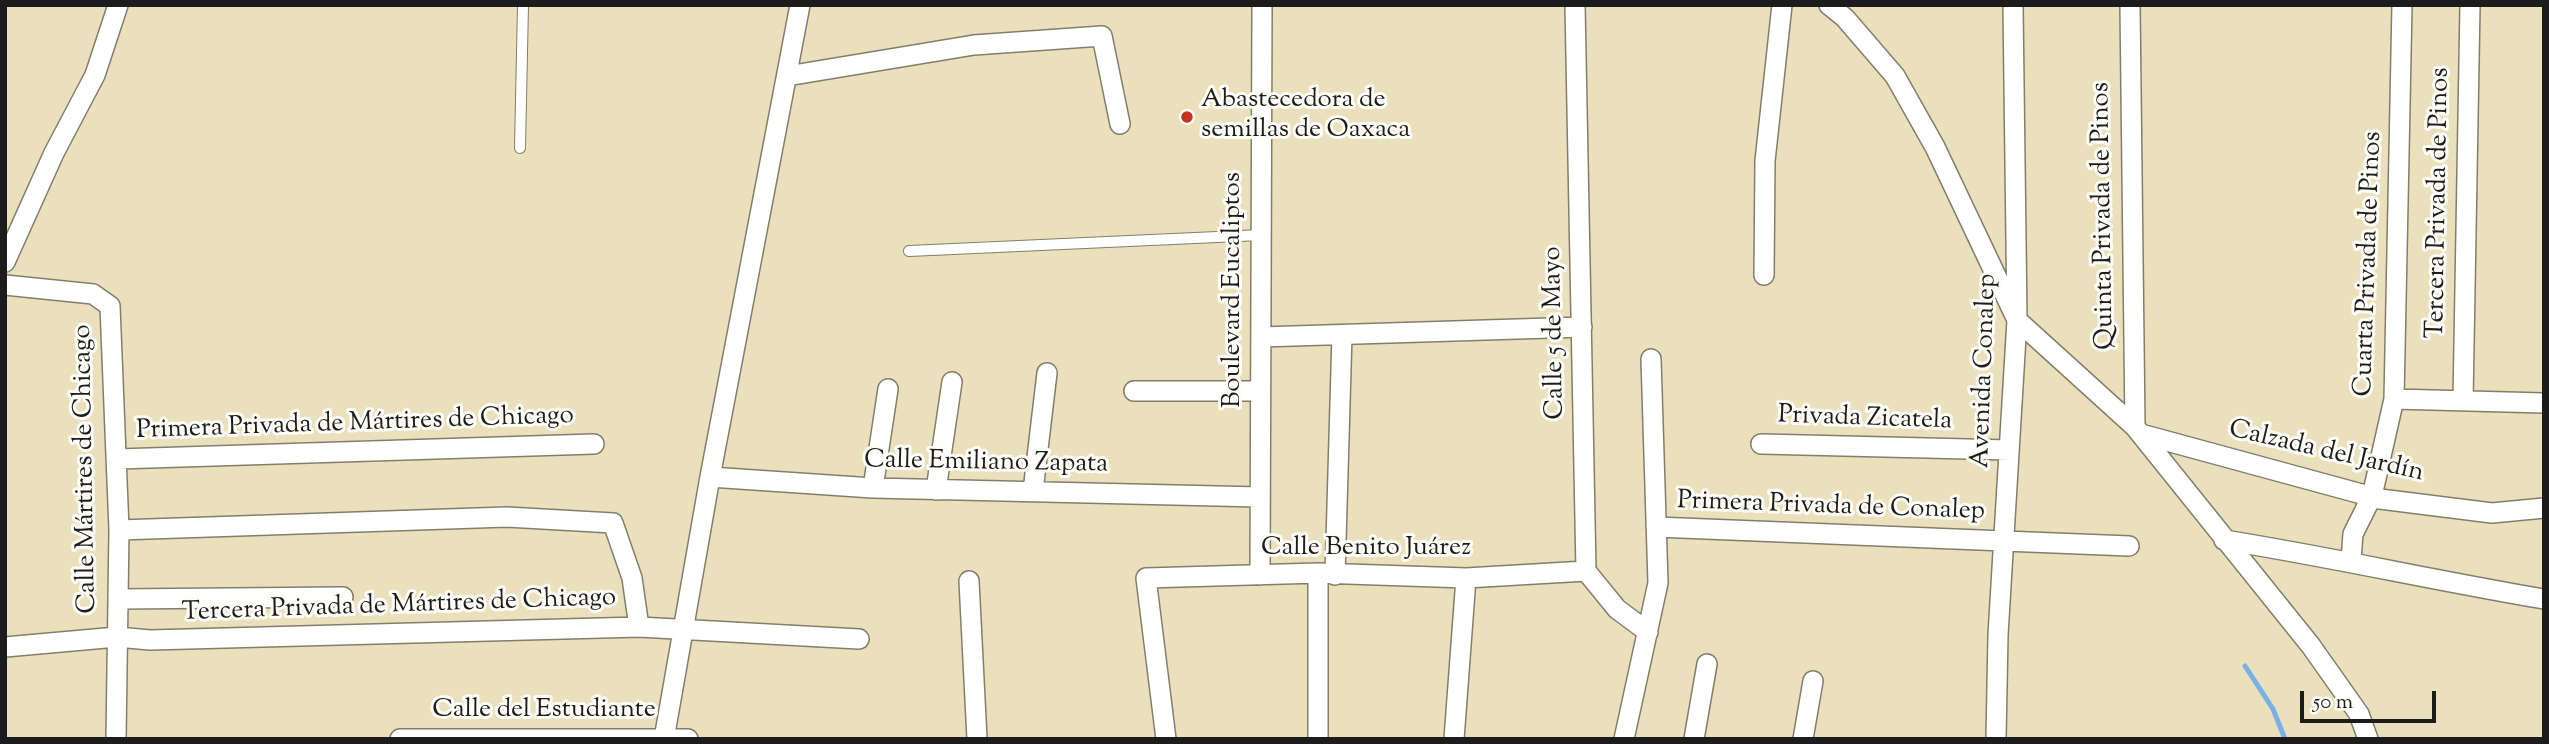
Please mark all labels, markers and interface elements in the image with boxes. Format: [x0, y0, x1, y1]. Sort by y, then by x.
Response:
street label: Tercera Privada de Pinos [2422, 67, 2458, 339]
street label: Quinta Privada de Pinos [2087, 82, 2123, 350]
place label: Abastecedora de semillas de Oaxaca [1201, 86, 1410, 148]
marker: Abastecedora de semillas de Oaxaca [1179, 109, 1195, 125]
street label: Cuarta Privada de Pinos [2350, 131, 2390, 397]
street label: Boulevard Eucaliptos [1219, 172, 1251, 408]
street label: Calle 5 de Mayo [1539, 246, 1573, 420]
street label: Avenida Conalep [1967, 273, 2005, 469]
street label: Calle Mártires de Chicago [69, 324, 105, 614]
street label: Privada Zicatela [1777, 401, 1953, 439]
street label: Primera Privada de Mártires de Chicago [136, 402, 574, 448]
street label: Calzada del Jardín [2226, 415, 2426, 491]
street label: Calle Emiliano Zapata [864, 446, 1108, 482]
street label: Primera Privada de Conalep [1677, 487, 1985, 529]
street label: Calle Benito Juárez [1261, 534, 1471, 566]
street label: Tercera Privada de Mártires de Chicago [181, 584, 617, 630]
scale bar [2304, 678, 2440, 722]
text: 50 m [2313, 688, 2353, 718]
street label: Calle del Estudiante [432, 696, 656, 728]

